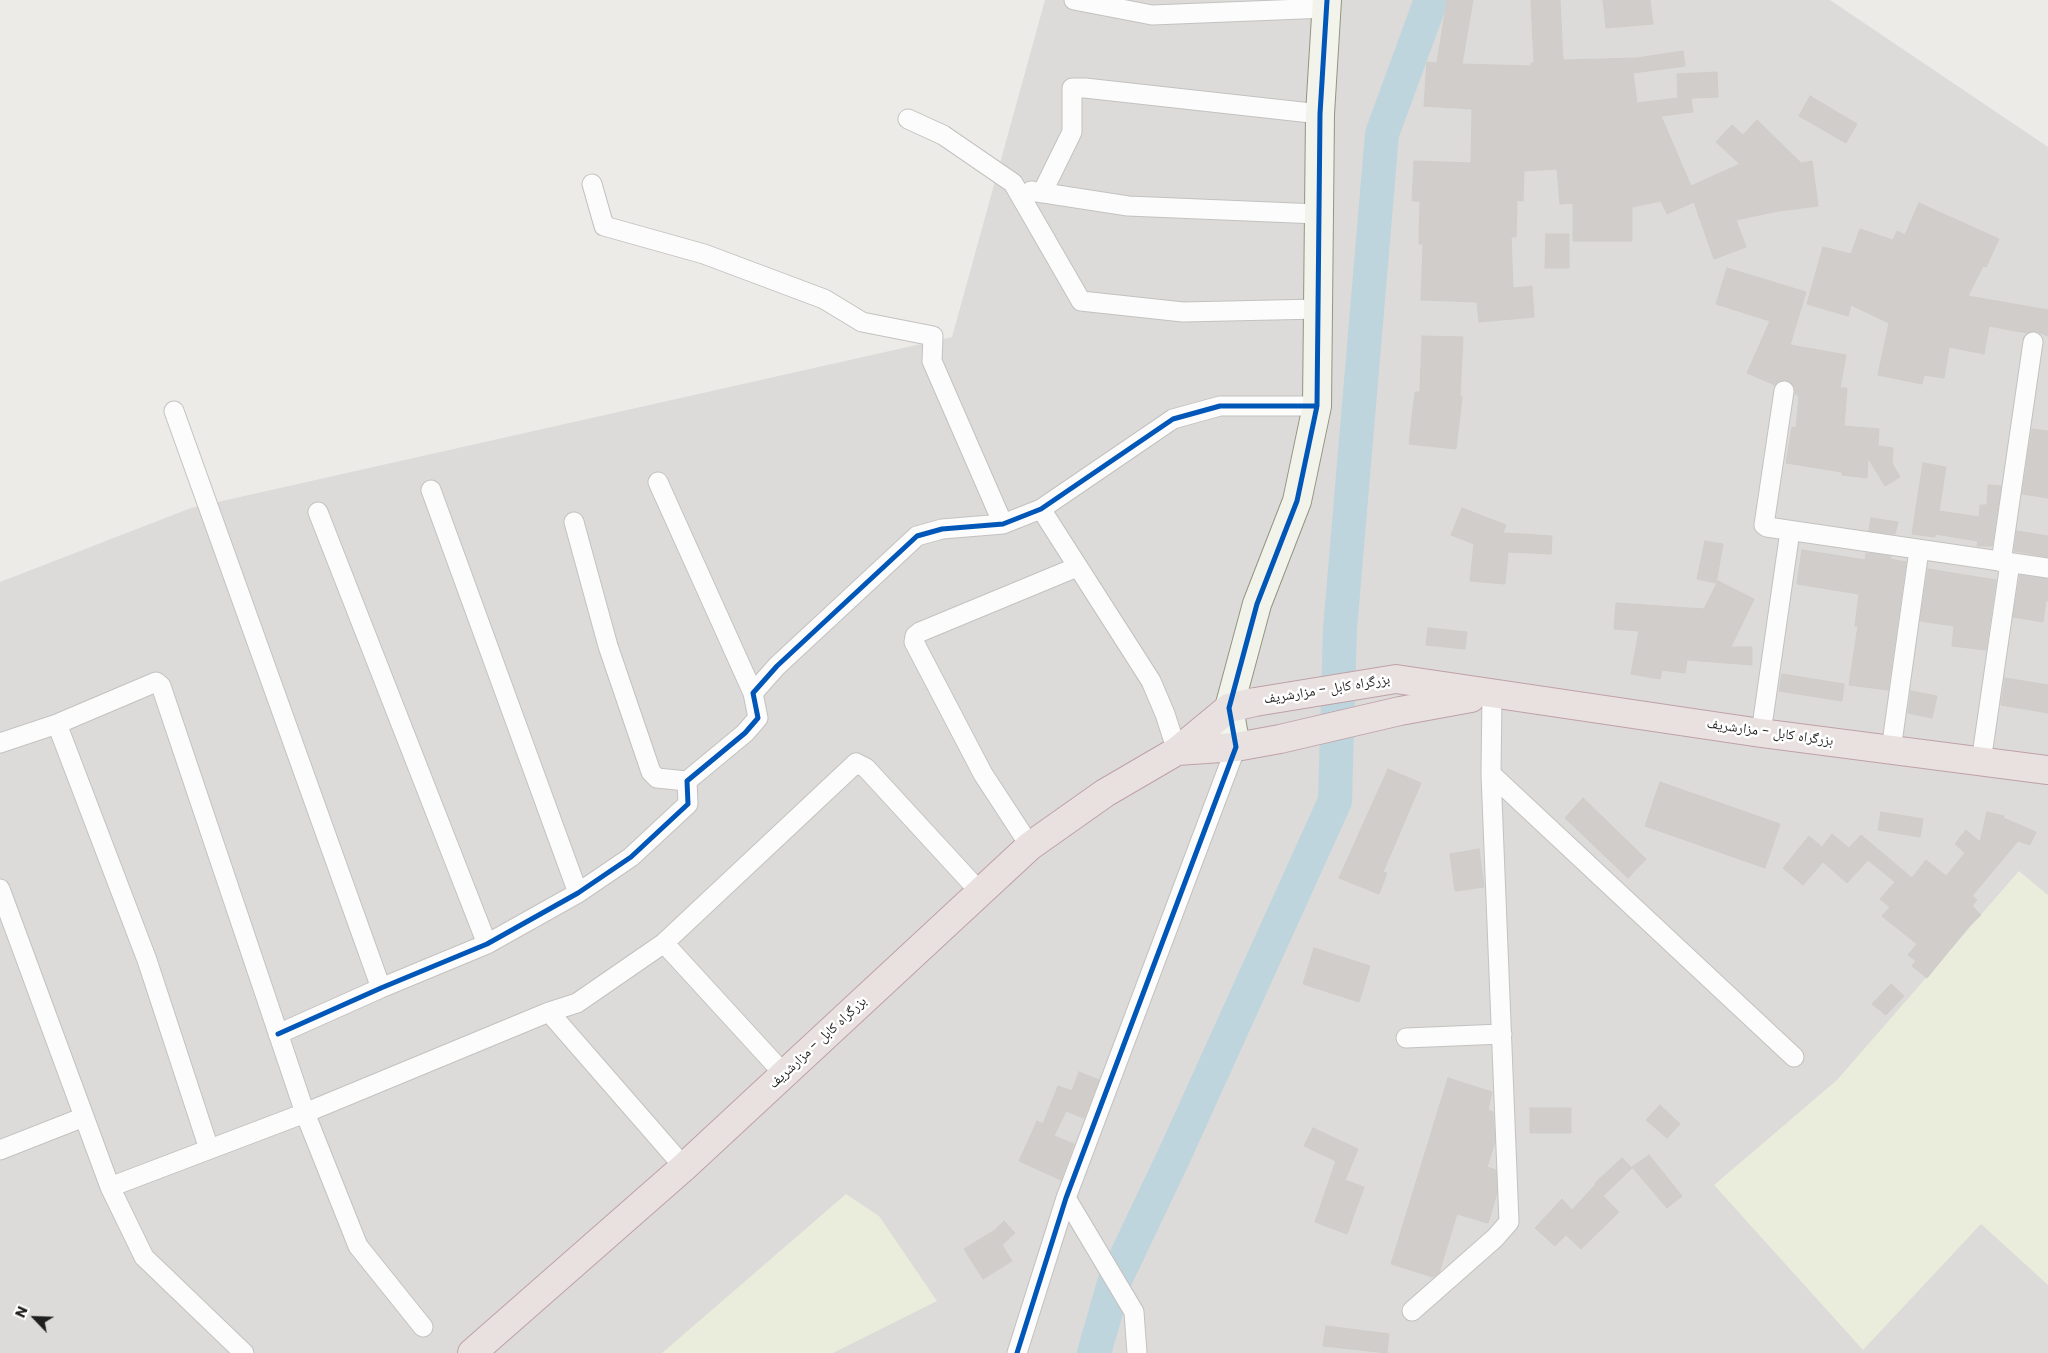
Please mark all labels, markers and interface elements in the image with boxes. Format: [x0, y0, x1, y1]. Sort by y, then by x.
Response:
street label: بزرگراه کابل - مزارشریف [1263, 672, 1391, 708]
street label: بزرگراه کابل - مزارشریف [1706, 716, 1834, 750]
street label: بزرگراه کابل - مزارشریف [766, 993, 870, 1093]
north arrow [10, 1293, 60, 1343]
text: N [10, 1303, 33, 1321]

